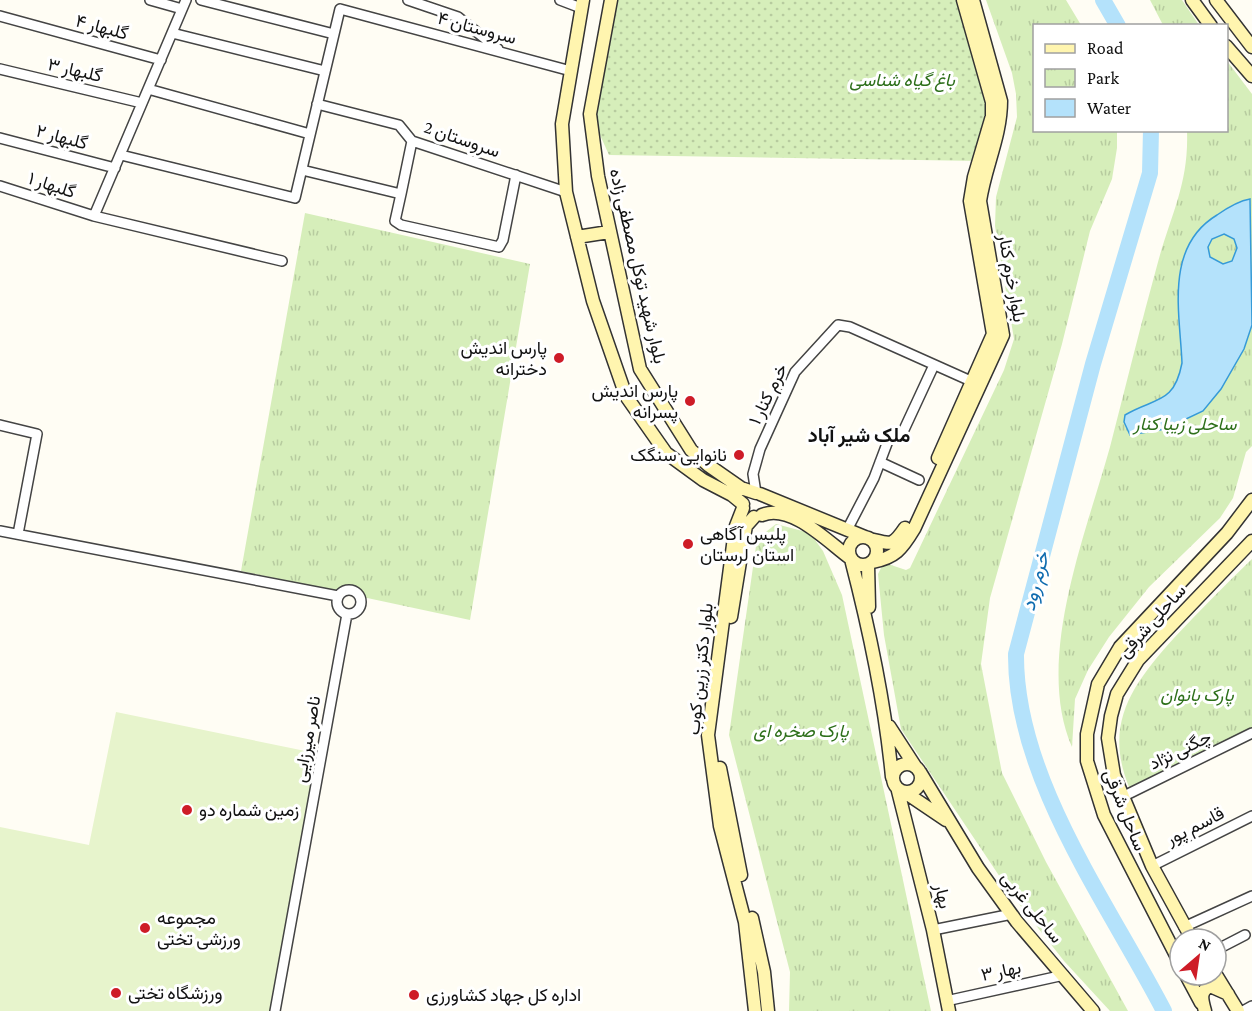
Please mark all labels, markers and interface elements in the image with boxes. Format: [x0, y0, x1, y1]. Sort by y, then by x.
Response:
street label: سروستان ۴ [435, 8, 518, 49]
street label: گلبهار ۴ [73, 10, 130, 45]
legend [1033, 24, 1228, 132]
text: Road [1087, 38, 1124, 58]
street label: ۳ گلبهار [46, 54, 104, 87]
text: Park [1087, 68, 1119, 88]
park label: باغ گیاه شناسی [849, 70, 955, 93]
text: Water [1087, 98, 1132, 118]
street label: سروستان 2 [421, 117, 503, 162]
street label: گلبهار ۲ [34, 121, 90, 154]
street label: بلوار شهید توکل مصطفی زاده [605, 166, 670, 366]
street label: گلبهار ۱ [26, 168, 78, 203]
street label: بلوار خرم کنار [992, 231, 1030, 324]
place label: پارس اندیش دخترانه [461, 338, 547, 380]
marker: پارس اندیش دخترانه [552, 351, 566, 365]
street label: خرم کنار ۱ [745, 360, 793, 429]
place label: پارس اندیش پسرانه [592, 381, 678, 424]
marker: پارس اندیش پسرانه [683, 394, 697, 408]
park label: ساحلی زیبا کنار [1133, 414, 1237, 435]
district label: ملک شیر آباد [808, 424, 910, 448]
place label: نانوایی سنگک [630, 445, 727, 466]
marker: نانوایی سنگک [732, 448, 746, 462]
place label: پلیس آگاهی استان لرستان [700, 524, 794, 566]
marker: پلیس آگاهی استان لرستان [681, 537, 695, 551]
water label: خرم رود [1017, 548, 1056, 614]
street label: ساحلی شرقی [1114, 580, 1191, 662]
street label: بلوار دکتر زرین کوب [683, 602, 718, 736]
park label: پارک بانوان [1160, 685, 1234, 707]
street label: ناصر میرزایی [290, 694, 325, 784]
park label: پارک صخره ای [753, 721, 849, 743]
street label: چگنی نژاد [1146, 726, 1215, 775]
street label: ساحل شرقی [1099, 766, 1150, 854]
place label: زمین شماره دو [199, 800, 299, 821]
marker: زمین شماره دو [180, 803, 194, 817]
street label: قاسم پور [1162, 803, 1228, 851]
street label: ساحلی غربی [996, 867, 1067, 947]
street label: بهار [929, 881, 956, 911]
place label: مجموعه ورزشی تختی [157, 908, 241, 950]
marker: مجموعه ورزشی تختی [138, 921, 152, 935]
north arrow [1168, 927, 1228, 987]
text: N [1196, 934, 1214, 954]
street label: بهار ۳ [979, 957, 1023, 986]
place label: ورزشگاه تختی [128, 983, 222, 1004]
place label: اداره کل جهاد کشاورزی [426, 985, 581, 1006]
marker: ورزشگاه تختی [109, 986, 123, 1000]
marker: اداره کل جهاد کشاورزی [407, 988, 421, 1002]

